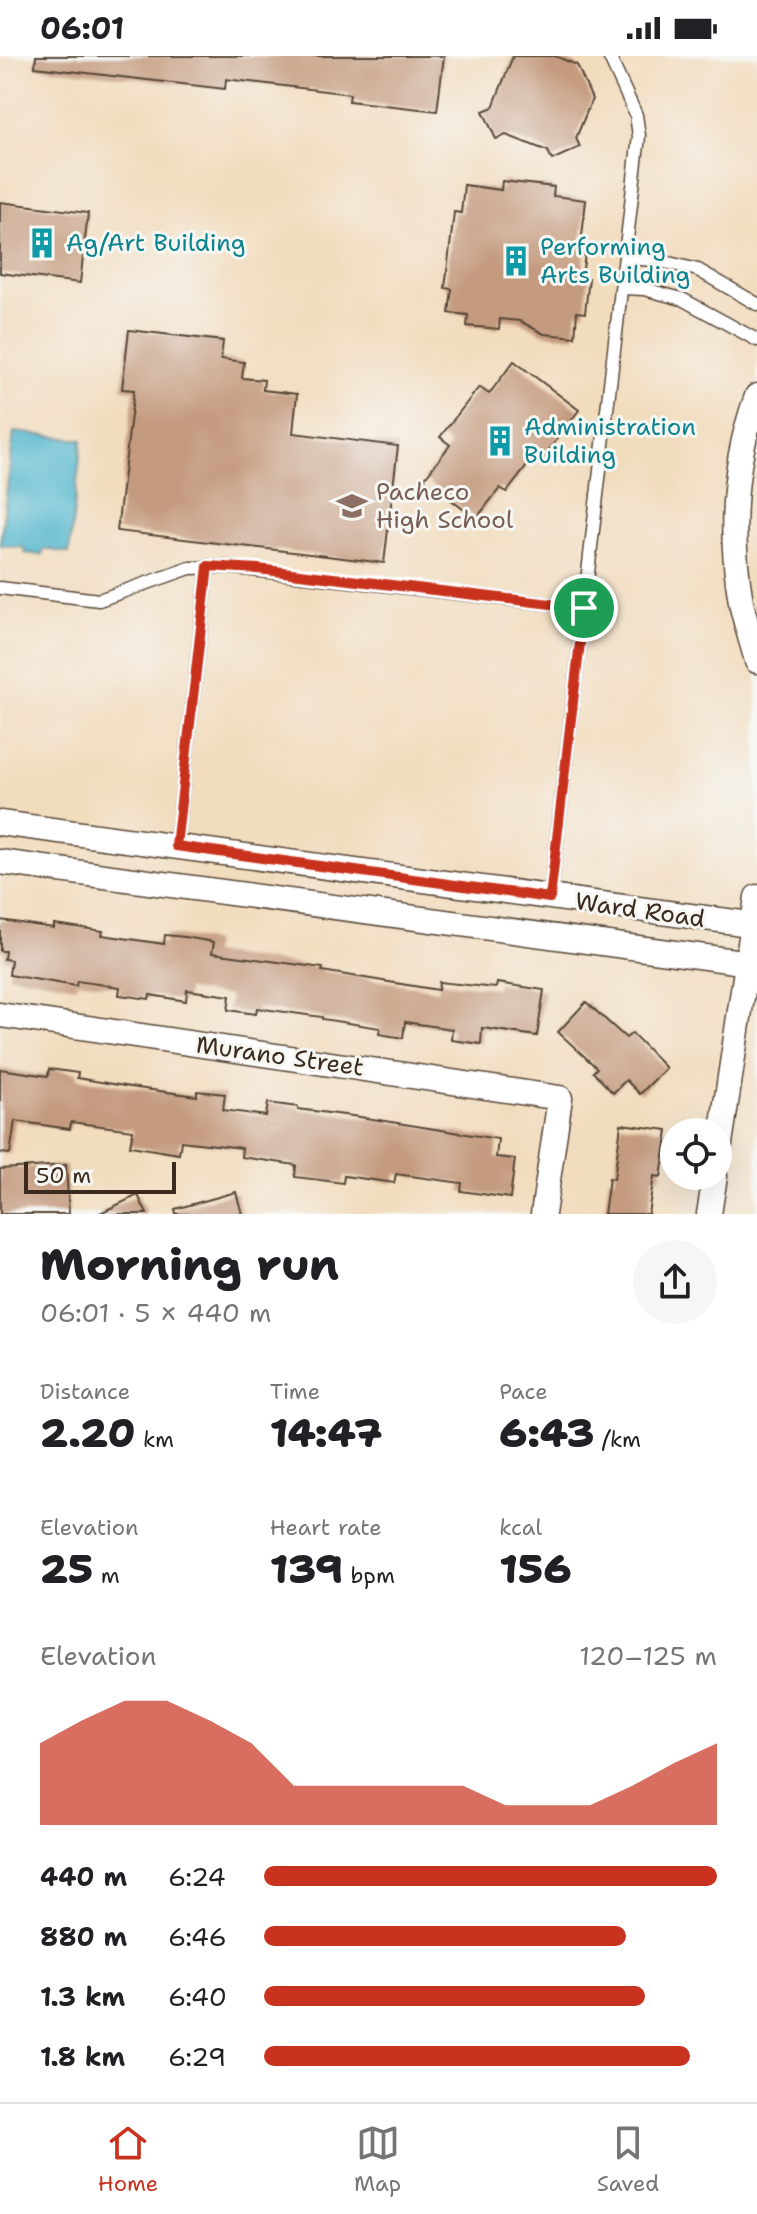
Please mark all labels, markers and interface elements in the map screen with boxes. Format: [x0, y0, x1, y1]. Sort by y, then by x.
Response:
text: 06:01 [40, 8, 124, 49]
building icon: Ag/Art Building [25, 226, 59, 260]
place label: Ag/Art Building [66, 227, 245, 259]
place label: Performing Arts Building [540, 231, 690, 291]
building icon: Performing Arts Building [499, 244, 533, 278]
place label: Administration Building [524, 411, 696, 471]
building icon: Administration Building [483, 424, 517, 458]
place label: Pacheco High School [376, 476, 514, 536]
school or university icon: Pacheco High School [335, 489, 369, 523]
pin [550, 574, 618, 642]
icon: arrive [562, 586, 606, 630]
street label: Ward Road [573, 885, 707, 935]
street label: Murano Street [194, 1028, 366, 1084]
map controls [660, 1118, 732, 1190]
button: locate [660, 1118, 732, 1190]
scale bar [24, 1158, 176, 1194]
text: 50 m [36, 1161, 91, 1190]
text: Morning run [40, 1235, 339, 1294]
button: share [633, 1240, 717, 1324]
text: 06:01 · 5 × 440 m [40, 1295, 271, 1330]
text: Distance [40, 1377, 130, 1406]
text: Time [270, 1377, 320, 1406]
text: Pace [499, 1377, 548, 1406]
text: 2.20 [40, 1406, 135, 1460]
text: 14:47 [270, 1406, 382, 1460]
text: 6:43 [499, 1406, 594, 1460]
text: km [135, 1425, 174, 1454]
text: /km [594, 1425, 641, 1454]
text: Elevation [40, 1513, 138, 1542]
text: Heart rate [270, 1513, 382, 1542]
text: kcal [499, 1513, 542, 1542]
text: 25 [40, 1542, 93, 1596]
text: 139 [270, 1542, 343, 1596]
text: 156 [499, 1542, 571, 1596]
text: m [93, 1561, 120, 1590]
text: bpm [343, 1561, 395, 1590]
text: Elevation [40, 1638, 156, 1673]
text: 120–125 m [579, 1638, 717, 1673]
text: 440 m [40, 1859, 127, 1894]
text: 6:24 [168, 1859, 226, 1894]
text: 880 m [40, 1919, 127, 1954]
text: 6:46 [168, 1919, 227, 1954]
text: 1.3 km [40, 1979, 125, 2014]
text: 6:40 [168, 1979, 227, 2014]
text: 1.8 km [40, 2039, 125, 2074]
text: 6:29 [168, 2039, 226, 2074]
tab: Home [98, 2121, 158, 2198]
tab: Map [354, 2121, 401, 2198]
tab: Saved [597, 2121, 659, 2198]

